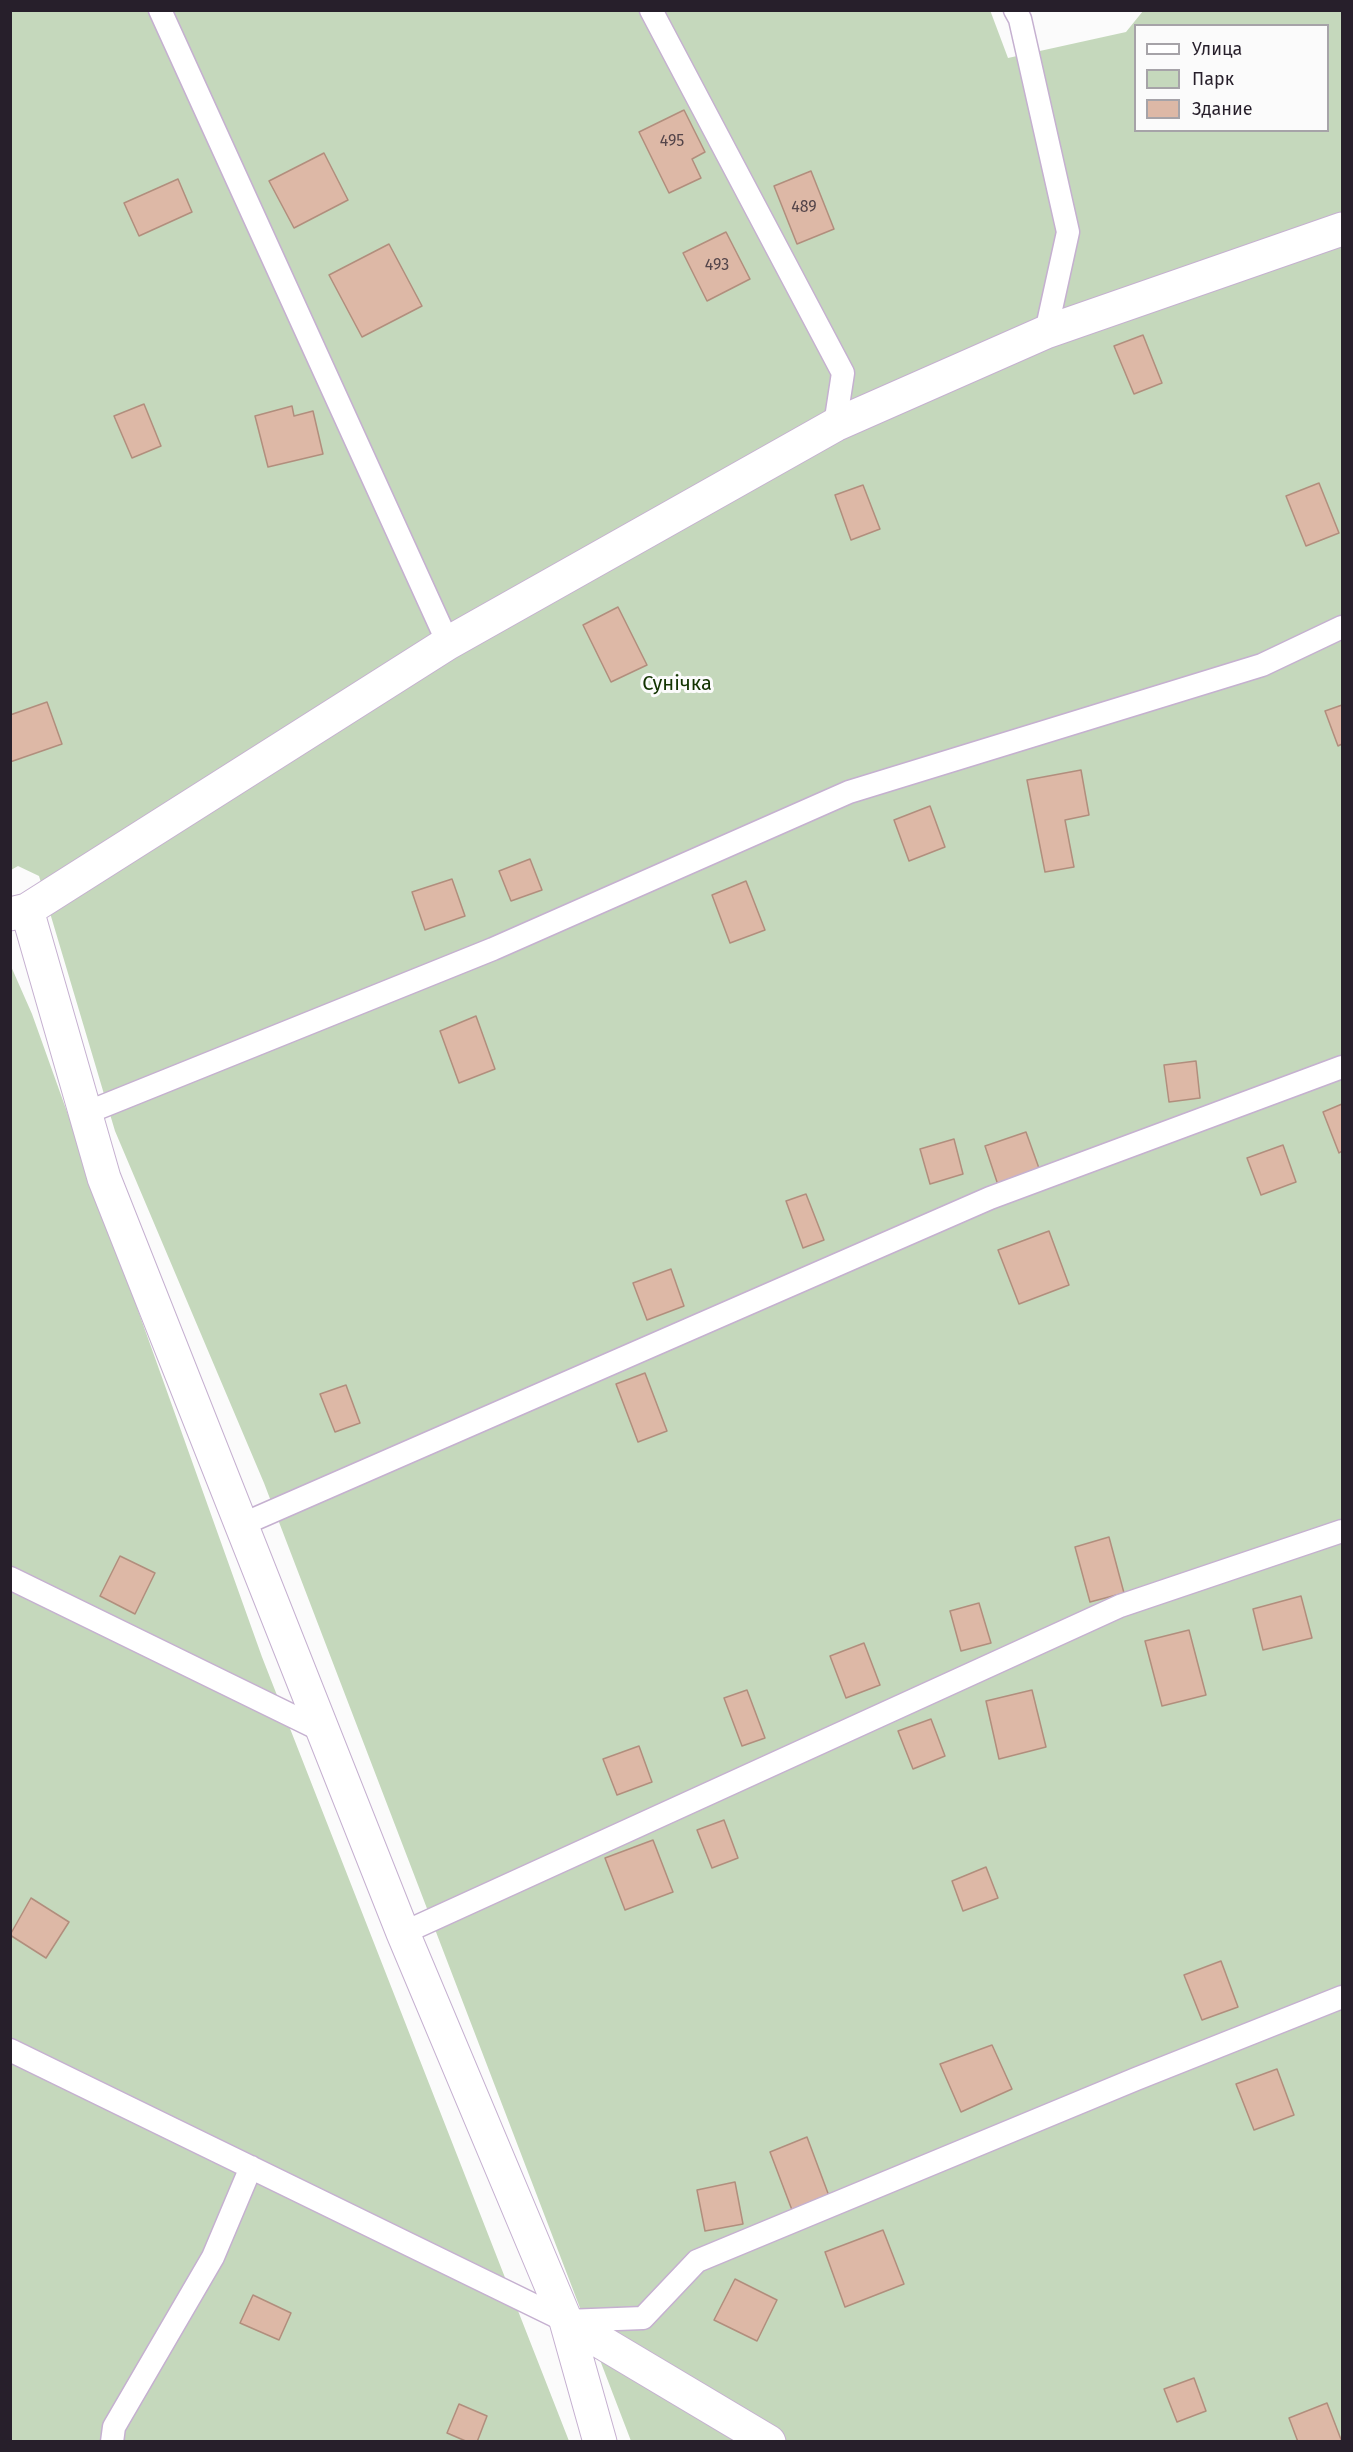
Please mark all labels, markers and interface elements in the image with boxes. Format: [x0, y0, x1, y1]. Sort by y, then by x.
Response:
legend [1134, 24, 1329, 132]
text: Улица [1192, 38, 1242, 60]
text: Парк [1192, 68, 1234, 90]
text: Здание [1192, 98, 1253, 120]
house number: 495 [660, 132, 684, 152]
house number: 489 [791, 198, 817, 218]
house number: 493 [705, 256, 729, 276]
park label: Сунічка [642, 672, 712, 696]

